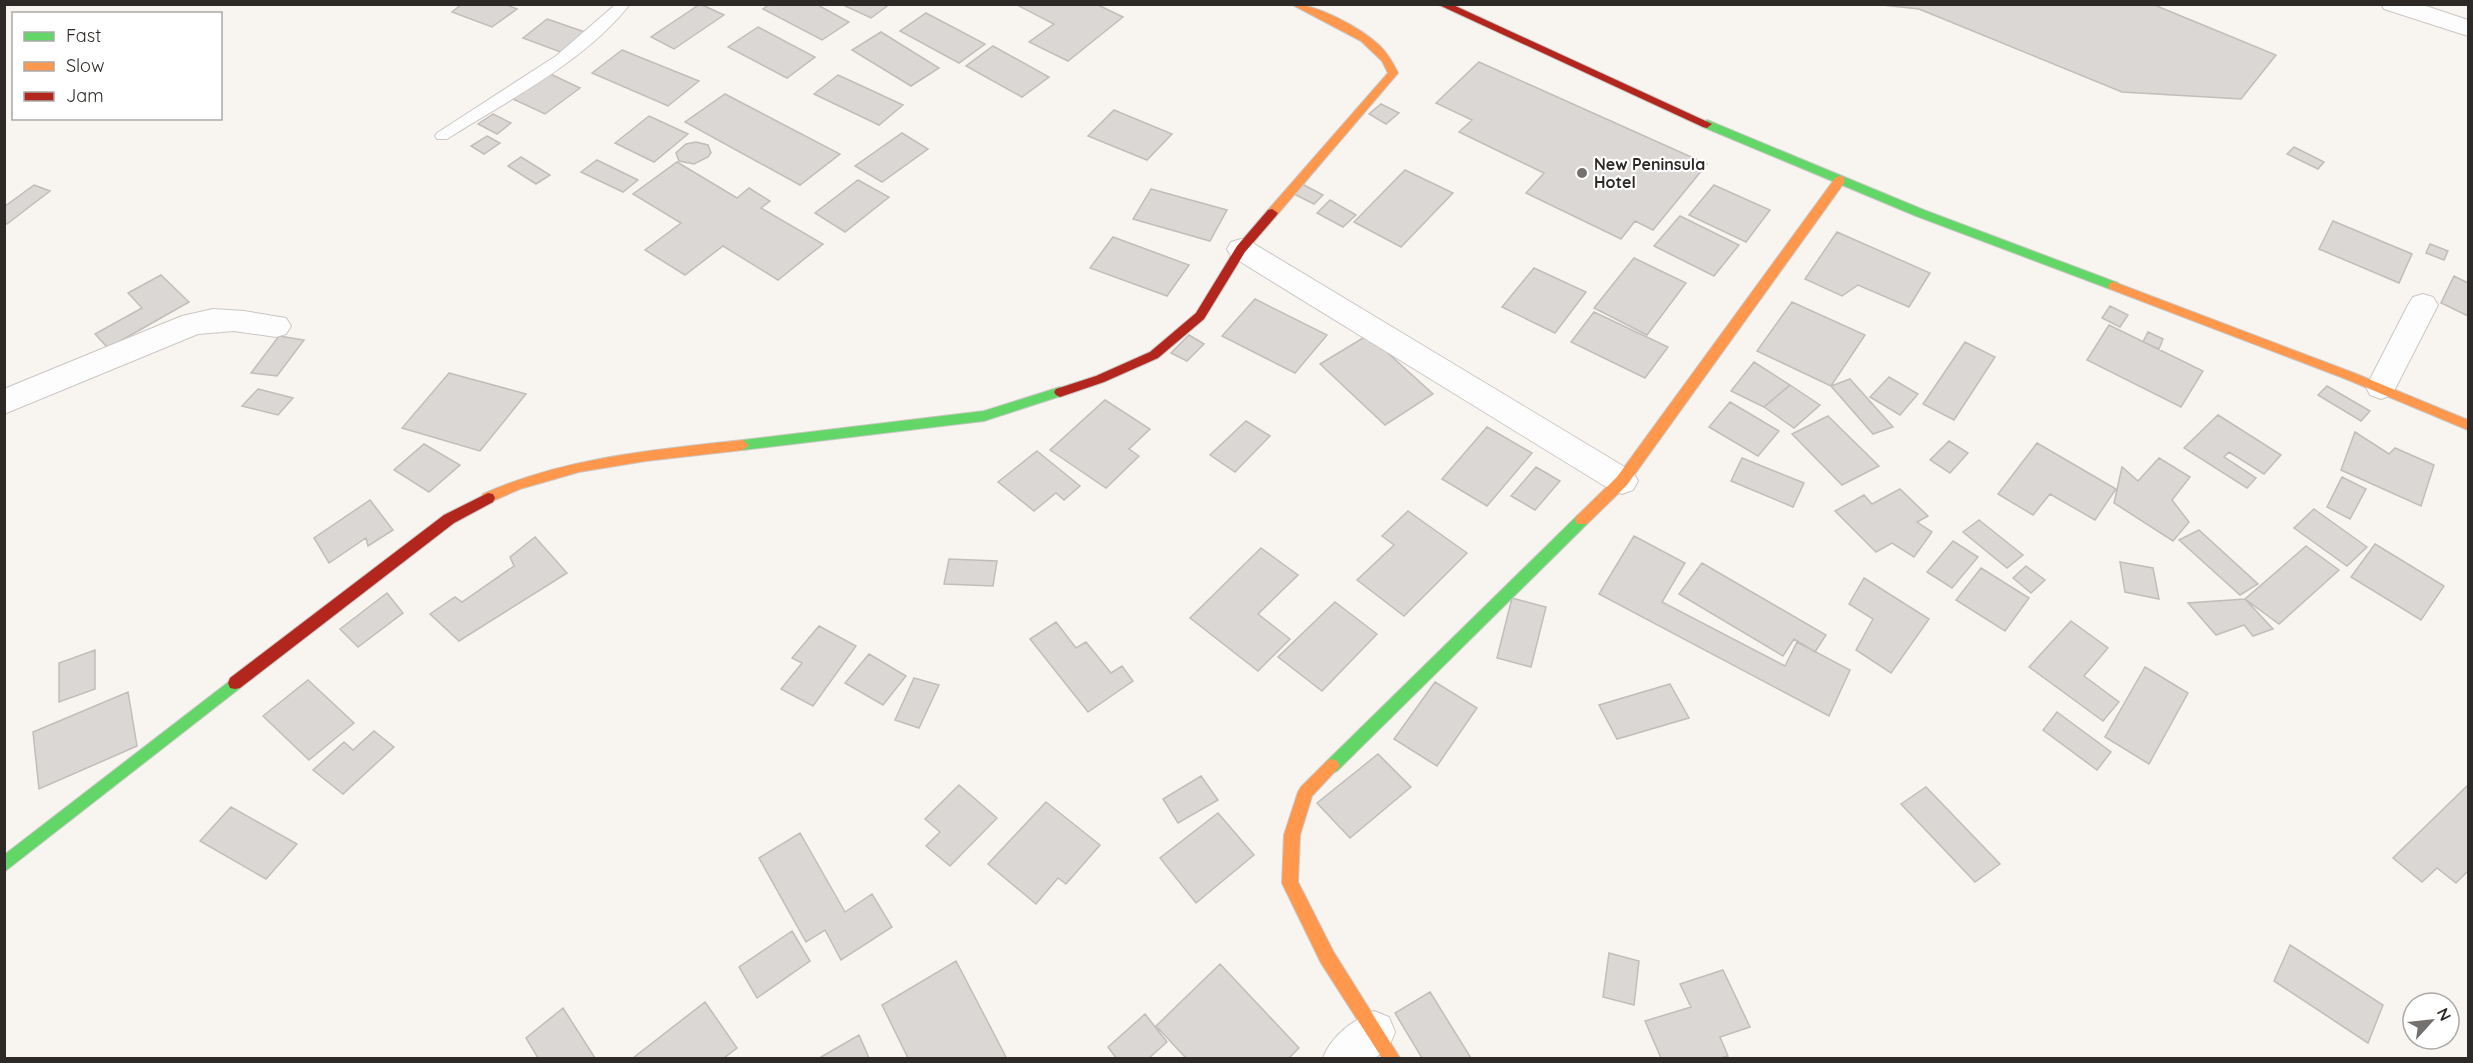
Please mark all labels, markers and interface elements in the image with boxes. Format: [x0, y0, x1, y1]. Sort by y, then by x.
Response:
legend [12, 12, 222, 120]
text: Fast [66, 24, 101, 47]
text: Slow [66, 54, 104, 77]
text: Jam [66, 84, 104, 107]
place label: New Peninsula Hotel [1594, 154, 1705, 192]
marker: New Peninsula Hotel [1575, 166, 1589, 180]
north arrow [2401, 991, 2461, 1051]
text: N [2433, 1004, 2456, 1024]

